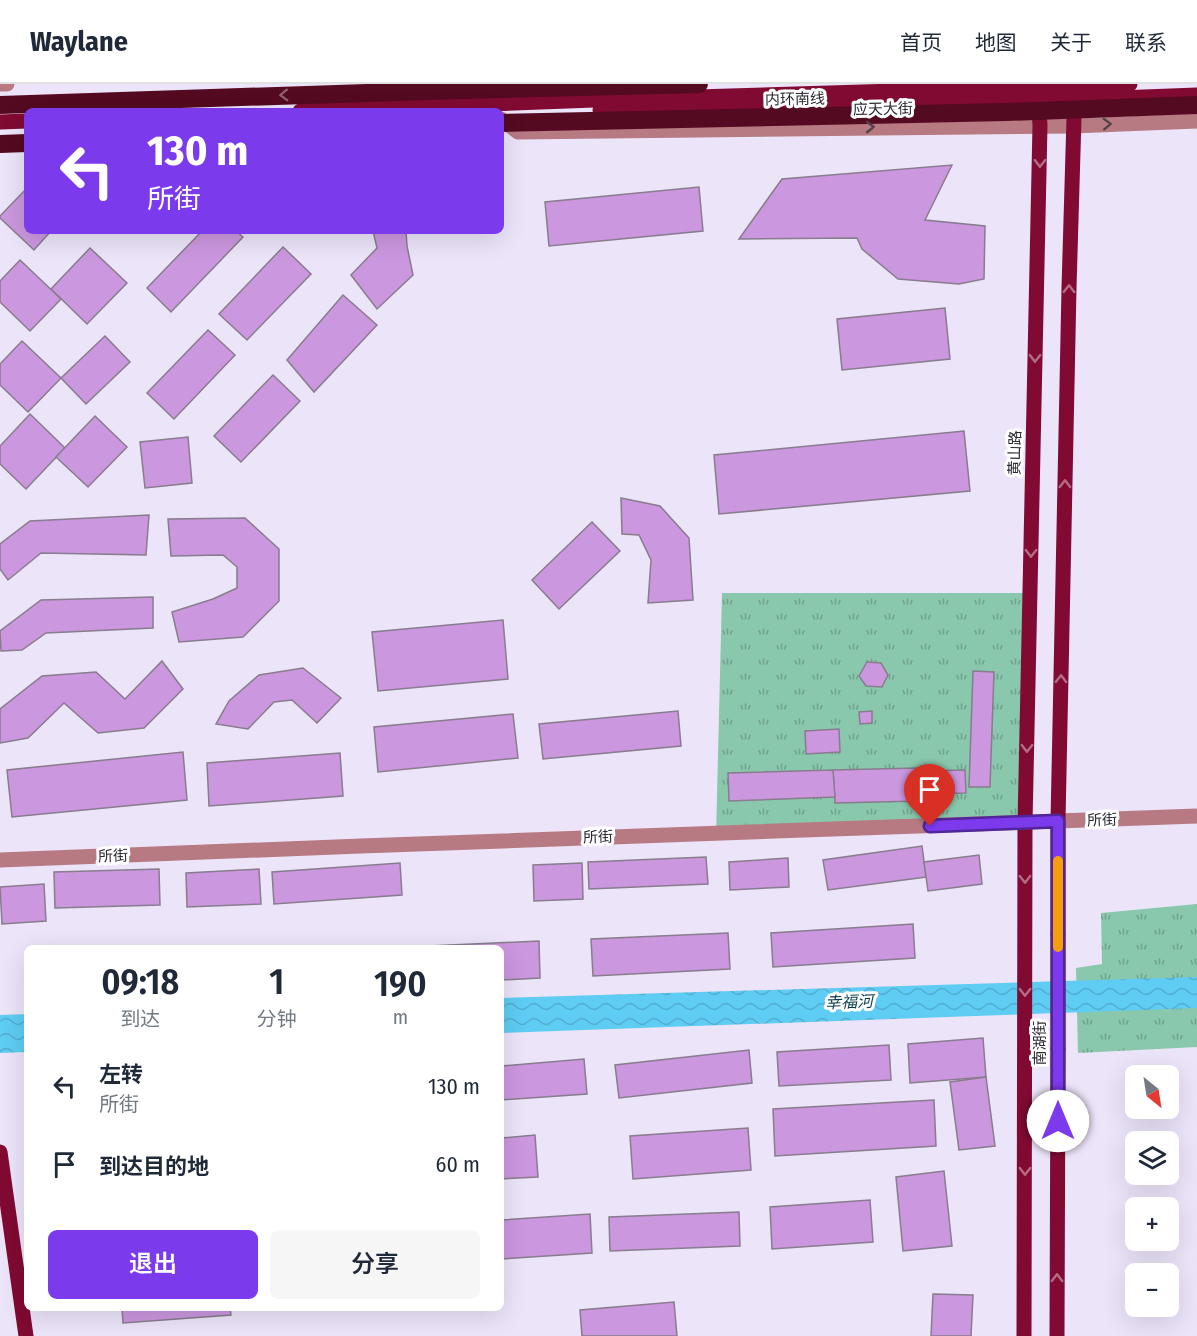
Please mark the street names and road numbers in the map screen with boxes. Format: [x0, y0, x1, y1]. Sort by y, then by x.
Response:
street label: 内环南线 [765, 89, 825, 109]
street label: 应天大街 [853, 99, 913, 119]
street label: 黄山路 [1006, 430, 1024, 476]
street label: 所街 [1087, 810, 1117, 830]
street label: 所街 [583, 827, 613, 847]
street label: 所街 [98, 846, 128, 866]
street label: 南湖街 [1031, 1020, 1049, 1066]

